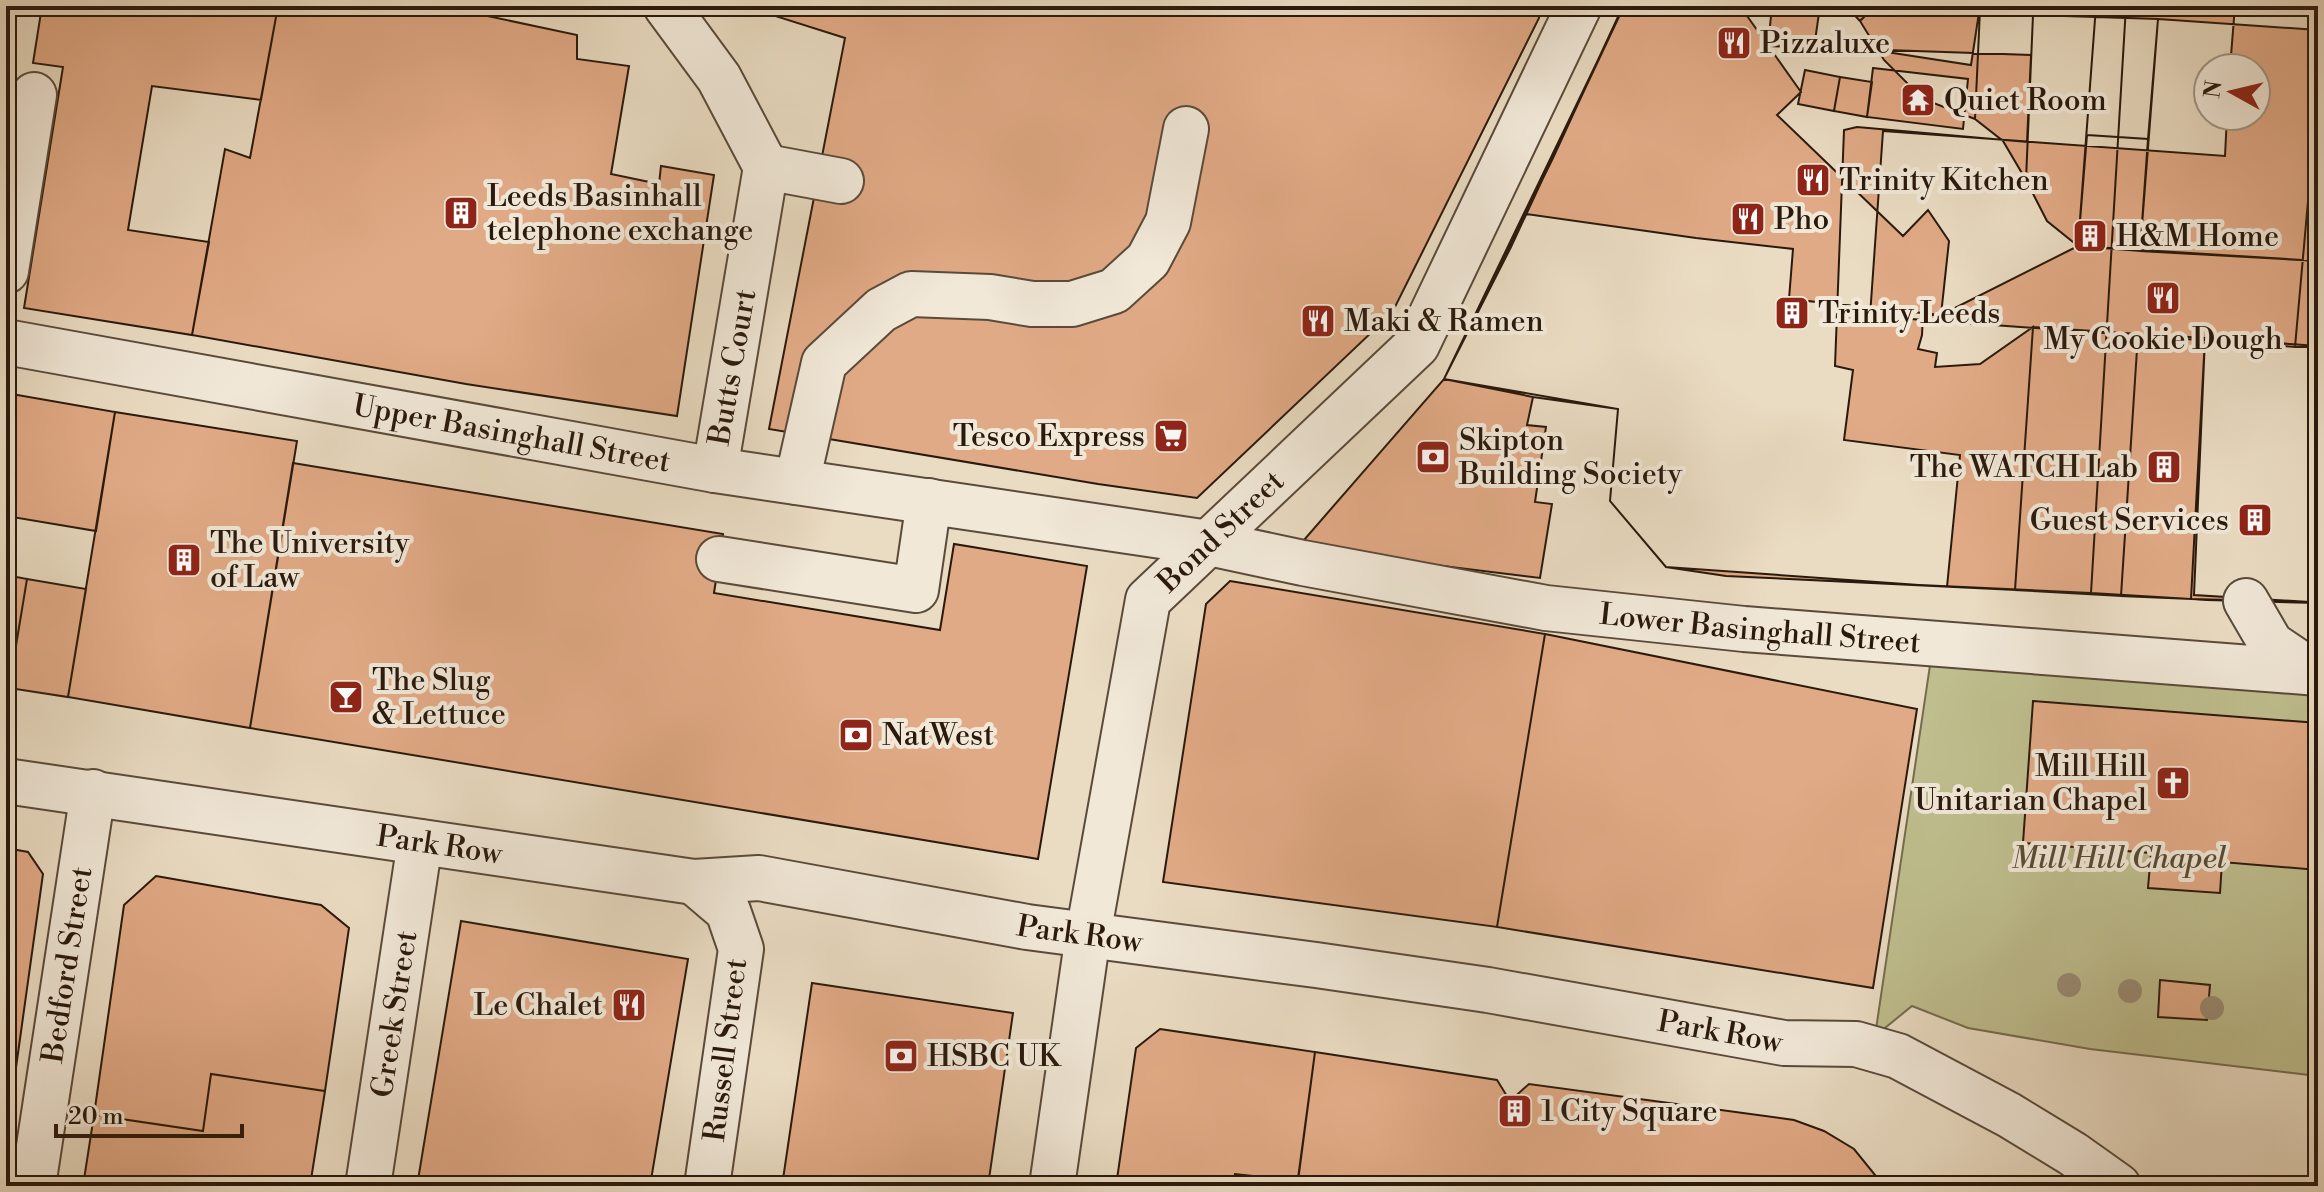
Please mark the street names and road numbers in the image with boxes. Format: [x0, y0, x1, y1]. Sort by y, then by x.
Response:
street label: Butts Court [700, 286, 765, 449]
street label: Upper Basinghall Street [350, 387, 674, 482]
street label: Bond Street [1149, 463, 1293, 602]
street label: Lower Basinghall Street [1597, 596, 1922, 663]
street label: Park Row [374, 818, 506, 874]
street label: Bedford Street [34, 864, 101, 1066]
street label: Park Row [1014, 907, 1146, 962]
street label: Greek Street [364, 928, 426, 1100]
street label: Russell Street [696, 956, 756, 1144]
street label: Park Row [1654, 1003, 1787, 1063]

